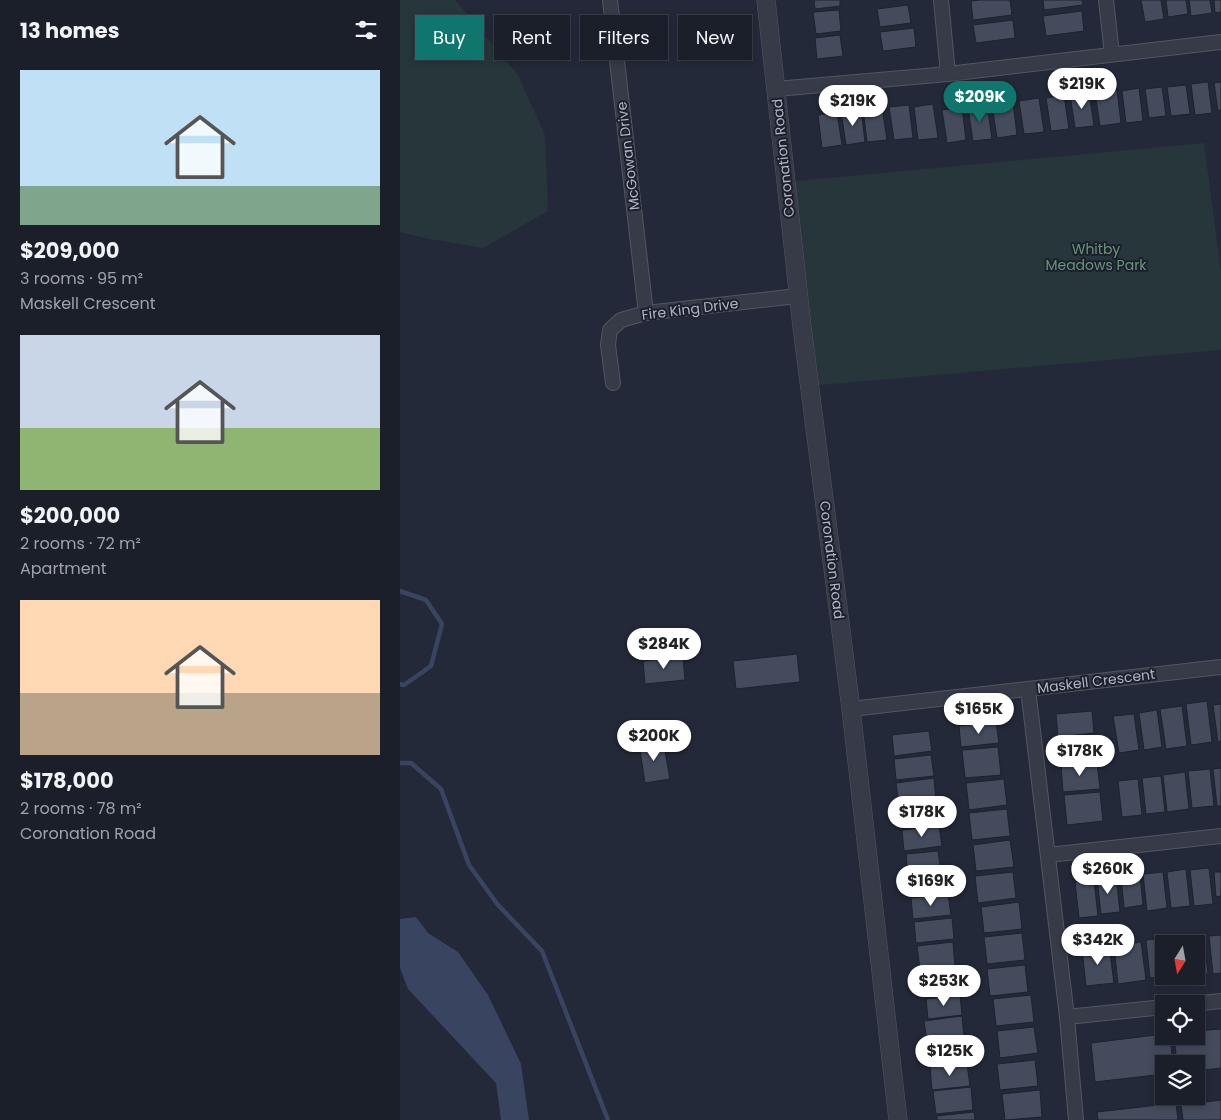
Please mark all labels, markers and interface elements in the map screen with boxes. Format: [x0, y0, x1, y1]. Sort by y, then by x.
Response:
chip: Buy [415, 15, 484, 60]
chip: Rent [494, 15, 570, 60]
chip: Filters [580, 15, 668, 60]
chip: New [678, 15, 752, 60]
text: 13 homes [20, 16, 119, 45]
icon: filters [352, 16, 380, 44]
pin: $219K [1047, 68, 1117, 110]
text: $219K [1059, 72, 1105, 95]
pin: $209K [945, 80, 1015, 123]
pin: $219K [818, 84, 888, 127]
text: $209K [954, 85, 1006, 108]
text: $219K [830, 89, 876, 112]
street label: Coronation Road [767, 98, 799, 218]
street label: McGowan Drive [611, 100, 645, 211]
icon: home [155, 102, 245, 192]
text: $209,000 [20, 236, 120, 265]
park label: Whitby Meadows Park [1045, 239, 1147, 275]
text: 3 rooms · 95 m² [20, 267, 143, 290]
text: Maskell Crescent [20, 292, 156, 315]
street label: Fire King Drive [641, 293, 740, 325]
icon: home [155, 367, 245, 457]
street label: Coronation Road [815, 500, 849, 620]
text: $200,000 [20, 501, 120, 530]
text: 2 rooms · 72 m² [20, 532, 141, 555]
text: Apartment [20, 557, 107, 580]
pin: $284K [629, 628, 699, 670]
icon: home [155, 632, 245, 722]
text: $284K [638, 632, 690, 655]
street label: Maskell Crescent [1036, 664, 1156, 698]
pin: $165K [944, 692, 1014, 735]
text: $165K [955, 697, 1003, 720]
pin: $200K [619, 720, 689, 762]
text: $200K [628, 724, 680, 747]
pin: $178K [1045, 734, 1115, 777]
text: $178K [1057, 739, 1103, 762]
text: $178,000 [20, 766, 114, 795]
pin: $178K [887, 796, 957, 838]
text: 2 rooms · 78 m² [20, 797, 142, 820]
text: $178K [899, 800, 945, 823]
text: Coronation Road [20, 822, 156, 845]
pin: $260K [1073, 852, 1143, 895]
text: $260K [1082, 857, 1134, 880]
pin: $169K [896, 864, 966, 907]
text: $169K [907, 869, 955, 892]
pin: $342K [1063, 924, 1133, 966]
text: $342K [1072, 928, 1124, 951]
north arrow [1155, 935, 1205, 985]
map controls [1155, 935, 1205, 1105]
pin: $253K [909, 964, 979, 1007]
text: $253K [919, 969, 969, 992]
button: locate [1155, 995, 1205, 1045]
pin: $125K [915, 1034, 985, 1077]
text: $125K [926, 1039, 974, 1062]
button: layers [1155, 1055, 1205, 1105]

